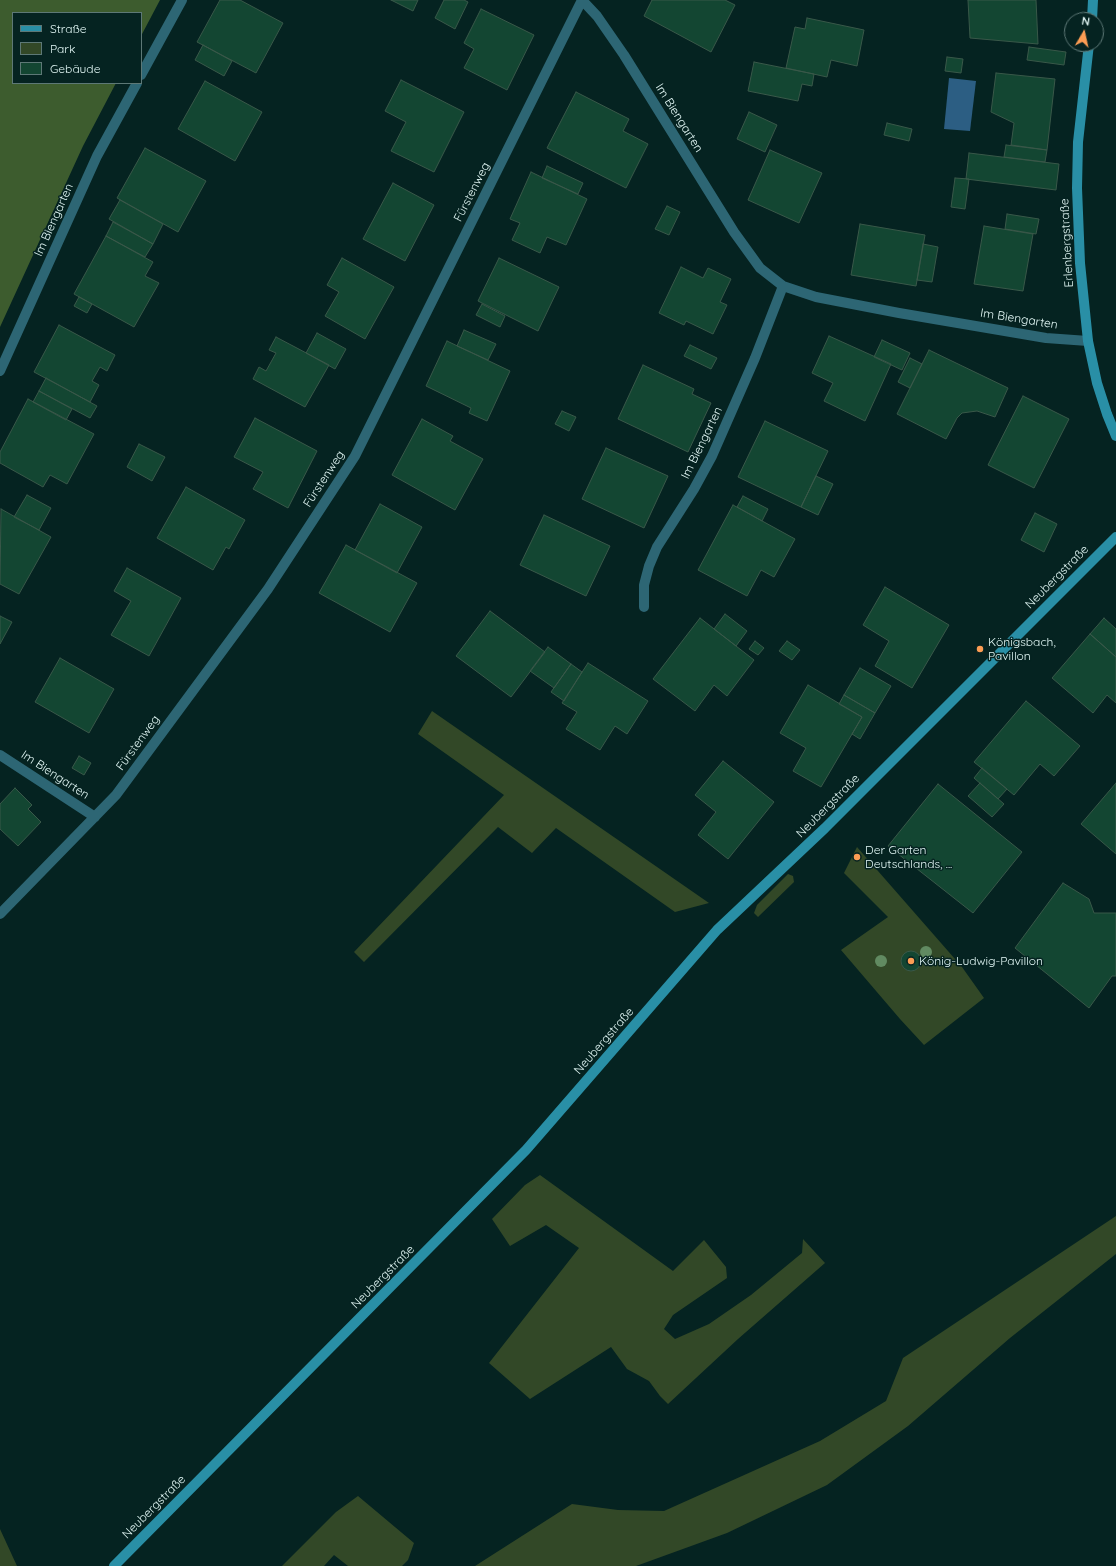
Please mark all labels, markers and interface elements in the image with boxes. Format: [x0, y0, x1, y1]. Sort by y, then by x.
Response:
legend [12, 12, 142, 84]
north arrow [1064, 12, 1104, 52]
text: N [1081, 14, 1091, 29]
text: Straße [50, 21, 87, 36]
text: Park [50, 41, 75, 56]
text: Gebäude [50, 61, 100, 76]
street label: Im Biengarten [652, 81, 706, 155]
street label: Fürstenweg [451, 160, 493, 224]
street label: Im Biengarten [31, 181, 77, 259]
street label: Erlenbergstraße [1057, 198, 1077, 288]
street label: Im Biengarten [979, 306, 1059, 332]
street label: Im Biengarten [678, 405, 726, 481]
street label: Fürstenweg [300, 448, 348, 510]
street label: Neubergstraße [1022, 542, 1092, 612]
place label: Königsbach, Pavillon [988, 635, 1056, 663]
marker: Königsbach, Pavillon [975, 644, 985, 654]
street label: Fürstenweg [113, 713, 163, 773]
street label: Im Biengarten [18, 748, 92, 802]
street label: Neubergstraße [793, 771, 863, 841]
place label: Der Garten Deutschlands, ... [865, 843, 952, 871]
marker: Der Garten Deutschlands, ... [852, 852, 862, 862]
place label: König-Ludwig-Pavillon [919, 954, 1043, 968]
marker: König-Ludwig-Pavillon [906, 956, 916, 966]
street label: Neubergstraße [571, 1005, 637, 1077]
street label: Neubergstraße [348, 1242, 418, 1312]
street label: Neubergstraße [119, 1472, 189, 1542]

